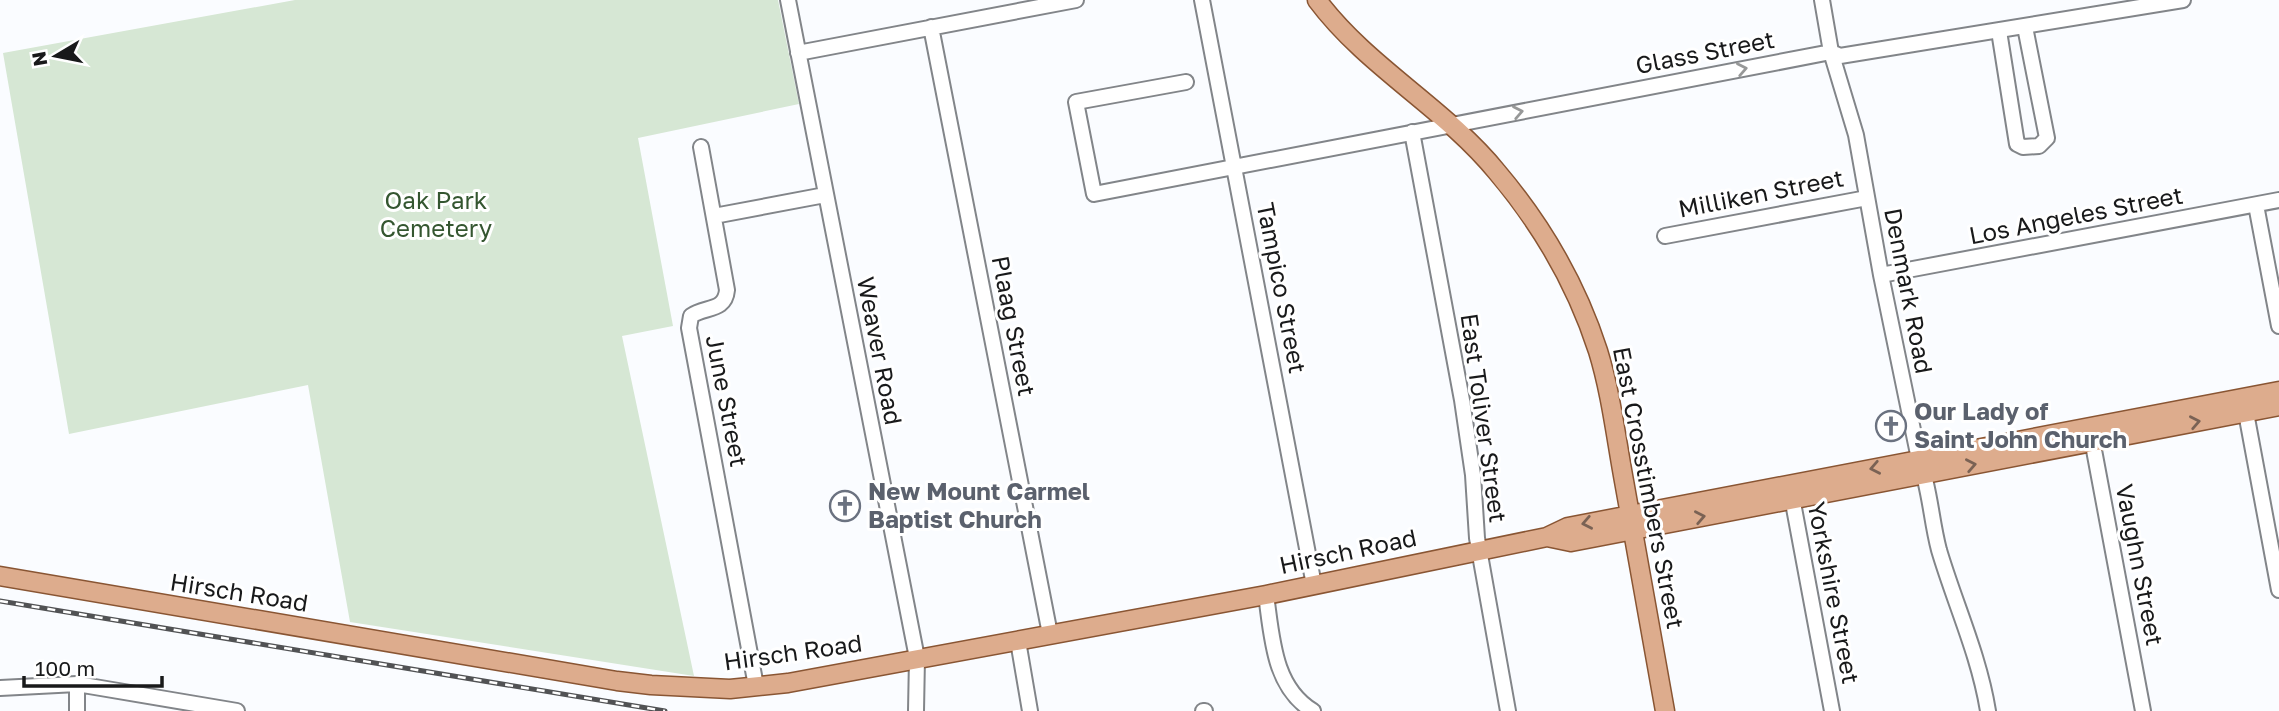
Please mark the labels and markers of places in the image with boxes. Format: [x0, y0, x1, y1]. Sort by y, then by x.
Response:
place label: Our Lady of Saint John Church [1914, 396, 2127, 453]
church icon: Our Lady of Saint John Church [1874, 409, 1908, 443]
place label: New Mount Carmel Baptist Church [868, 476, 1090, 533]
church icon: New Mount Carmel Baptist Church [828, 489, 862, 523]

